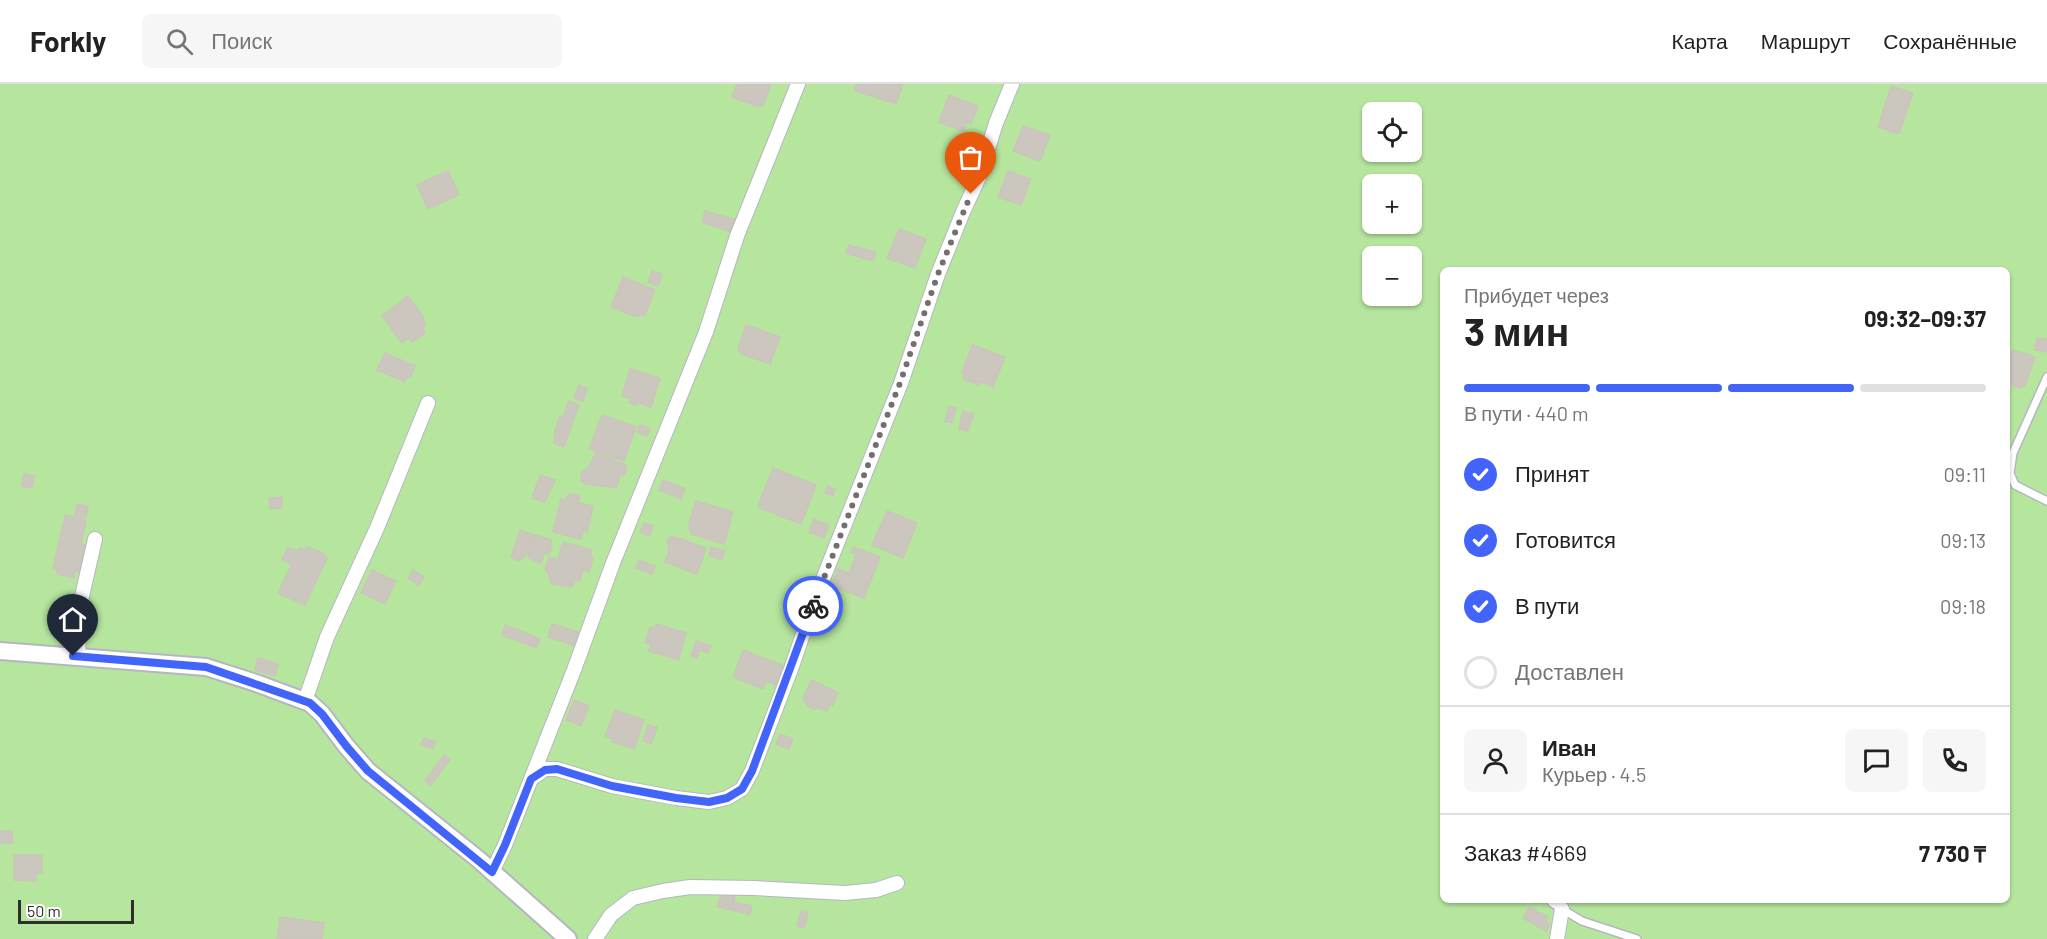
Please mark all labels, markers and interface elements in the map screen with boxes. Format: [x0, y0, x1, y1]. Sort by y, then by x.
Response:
search box [142, 14, 562, 68]
text: Forkly [30, 24, 106, 58]
icon: search [163, 25, 196, 58]
text: Поиск [211, 27, 272, 53]
text: Карта [1672, 28, 1728, 53]
text: Маршрут [1761, 28, 1850, 53]
text: Сохранённые [1883, 28, 2017, 53]
map controls [1362, 102, 1422, 306]
button: locate [1362, 102, 1422, 162]
pin [945, 132, 996, 194]
icon: bag [954, 141, 987, 174]
button: + [1362, 174, 1422, 234]
button: − [1362, 246, 1422, 306]
text: Прибудет через [1464, 283, 1609, 307]
text: 09:32–09:37 [1864, 305, 1986, 331]
text: 3 мин [1464, 307, 1569, 354]
text: В пути · 440 m [1464, 401, 1589, 425]
icon: check [1464, 458, 1497, 491]
text: Принят [1515, 460, 1589, 486]
text: 09:11 [1943, 462, 1986, 486]
icon: check [1464, 524, 1497, 557]
text: Готовится [1515, 526, 1616, 552]
text: 09:13 [1940, 528, 1986, 552]
courier [783, 576, 843, 636]
icon: bike [797, 590, 830, 623]
icon: check [1464, 590, 1497, 623]
text: В пути [1515, 592, 1579, 618]
pin [47, 594, 98, 656]
text: 09:18 [1940, 594, 1986, 618]
icon: home [56, 603, 89, 636]
text: Доставлен [1515, 658, 1624, 684]
button: person [1464, 729, 1527, 792]
button: chat [1845, 729, 1908, 792]
button: phone [1923, 729, 1986, 792]
text: Иван [1542, 734, 1597, 760]
text: Курьер · 4.5 [1542, 762, 1646, 786]
text: Заказ #4669 [1464, 839, 1587, 865]
text: 7 730 ₸ [1919, 840, 1986, 866]
scale bar [18, 897, 134, 924]
text: 50 m [27, 901, 61, 920]

